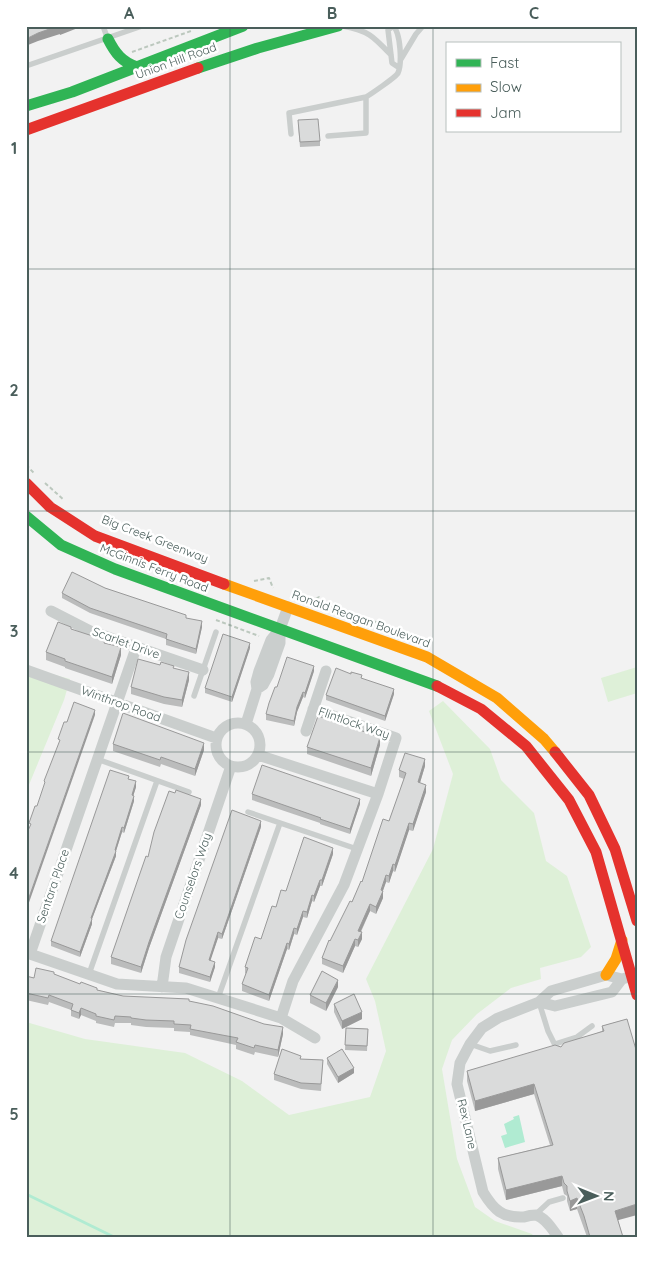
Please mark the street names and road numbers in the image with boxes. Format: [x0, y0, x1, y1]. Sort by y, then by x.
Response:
street label: Union Hill Road [133, 39, 218, 82]
street label: Big Creek Greenway [100, 511, 211, 566]
street label: McGinnis Ferry Road [98, 540, 210, 595]
street label: Ronald Reagan Boulevard [290, 587, 432, 651]
street label: Scarlet Drive [90, 623, 162, 662]
street label: Winthrop Road [79, 682, 163, 725]
street label: Flintlock Way [317, 703, 392, 742]
street label: Counselors Way [171, 831, 214, 921]
street label: Sentara Place [33, 847, 72, 925]
street label: Rex Lane [454, 1097, 481, 1151]

